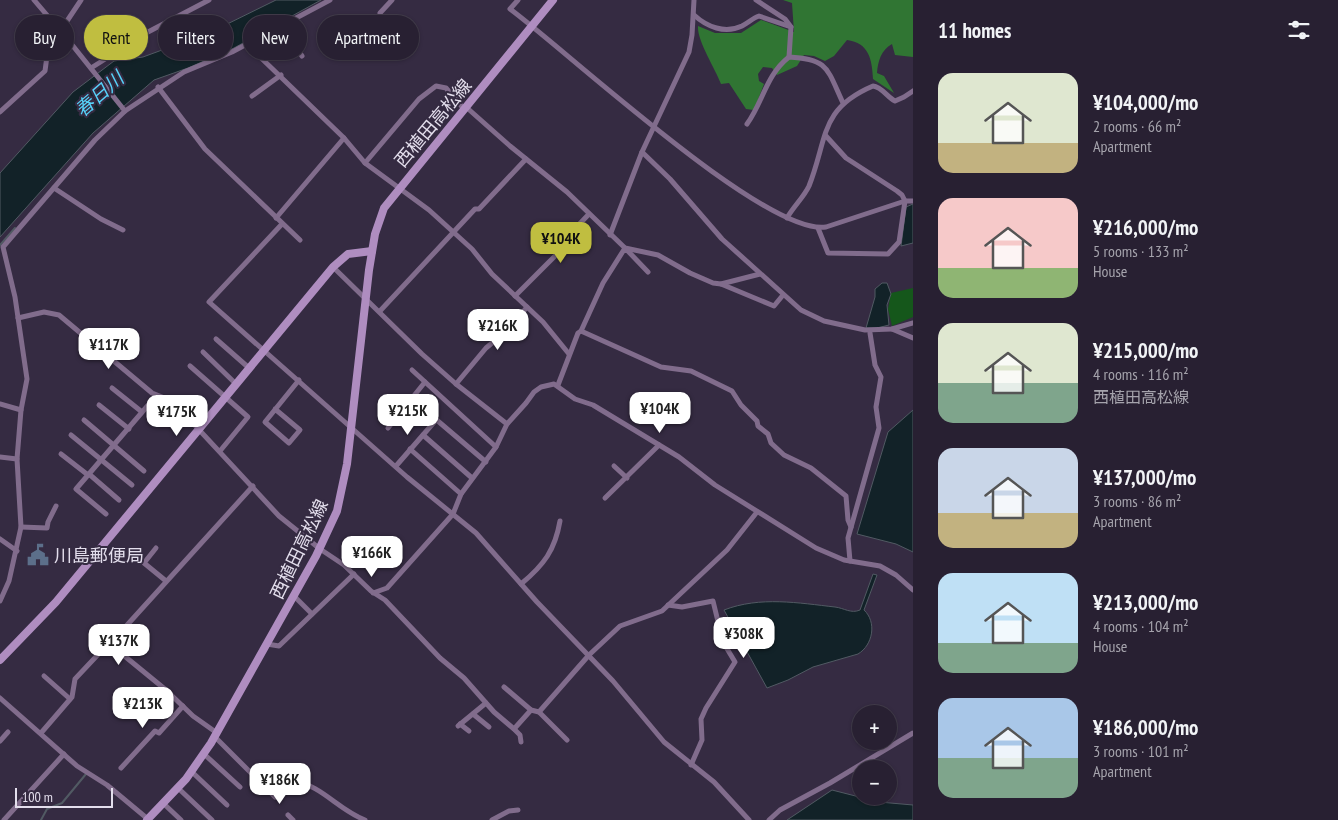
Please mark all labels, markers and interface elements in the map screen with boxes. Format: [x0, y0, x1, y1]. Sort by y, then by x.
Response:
chip: Buy [15, 15, 74, 60]
chip: Rent [84, 15, 148, 60]
chip: Filters [158, 15, 233, 60]
chip: New [243, 15, 307, 60]
chip: Apartment [317, 15, 419, 60]
icon: filters [1285, 16, 1313, 44]
text: 11 homes [938, 17, 1011, 44]
water label: 春日川 [70, 65, 130, 122]
street label: 西植田高松線 [389, 74, 477, 172]
text: ¥104,000/mo [1093, 89, 1198, 116]
icon: home [978, 93, 1038, 153]
text: 2 rooms · 66 m² [1093, 116, 1181, 136]
text: Apartment [1093, 136, 1152, 156]
text: ¥216,000/mo [1093, 214, 1198, 241]
icon: home [978, 218, 1038, 278]
pin: ¥104K [526, 222, 596, 264]
text: ¥104K [542, 228, 580, 248]
text: 5 rooms · 133 m² [1093, 241, 1189, 261]
text: House [1093, 261, 1127, 281]
pin: ¥216K [463, 308, 533, 351]
text: ¥216K [479, 315, 517, 335]
pin: ¥117K [74, 328, 144, 370]
text: ¥117K [90, 334, 128, 354]
text: ¥215,000/mo [1093, 337, 1198, 364]
icon: home [978, 343, 1038, 403]
text: 4 rooms · 116 m² [1093, 364, 1189, 384]
text: 西植田高松線 [1093, 387, 1189, 407]
pin: ¥104K [625, 392, 695, 434]
pin: ¥175K [142, 394, 212, 437]
pin: ¥215K [373, 394, 443, 436]
text: ¥104K [641, 398, 679, 418]
text: ¥215K [389, 400, 427, 420]
text: ¥175K [158, 401, 196, 421]
text: ¥137,000/mo [1093, 464, 1196, 491]
icon: home [978, 468, 1038, 528]
text: 3 rooms · 86 m² [1093, 491, 1181, 511]
street label: 西植田高松線 [265, 495, 333, 603]
text: Apartment [1093, 511, 1152, 531]
pin: ¥166K [337, 536, 407, 578]
public building icon: 川島郵便局 [25, 542, 51, 568]
text: ¥166K [353, 542, 391, 562]
place label: 川島郵便局 [54, 544, 144, 567]
text: ¥213,000/mo [1093, 589, 1198, 616]
icon: home [978, 593, 1038, 653]
pin: ¥308K [709, 616, 779, 659]
text: 4 rooms · 104 m² [1093, 616, 1189, 636]
text: ¥308K [725, 623, 763, 643]
pin: ¥137K [84, 624, 154, 666]
text: ¥137K [100, 630, 138, 650]
text: House [1093, 636, 1127, 656]
pin: ¥213K [108, 686, 178, 729]
text: ¥213K [124, 693, 162, 713]
map controls [852, 705, 897, 805]
button: + [852, 705, 897, 750]
text: ¥186,000/mo [1093, 714, 1198, 741]
icon: home [978, 718, 1038, 778]
text: 3 rooms · 101 m² [1093, 741, 1189, 761]
button: − [852, 760, 897, 805]
text: Apartment [1093, 761, 1152, 781]
pin: ¥186K [245, 762, 315, 805]
text: ¥186K [261, 769, 299, 789]
scale bar [15, 785, 112, 808]
text: 100 m [22, 788, 53, 806]

